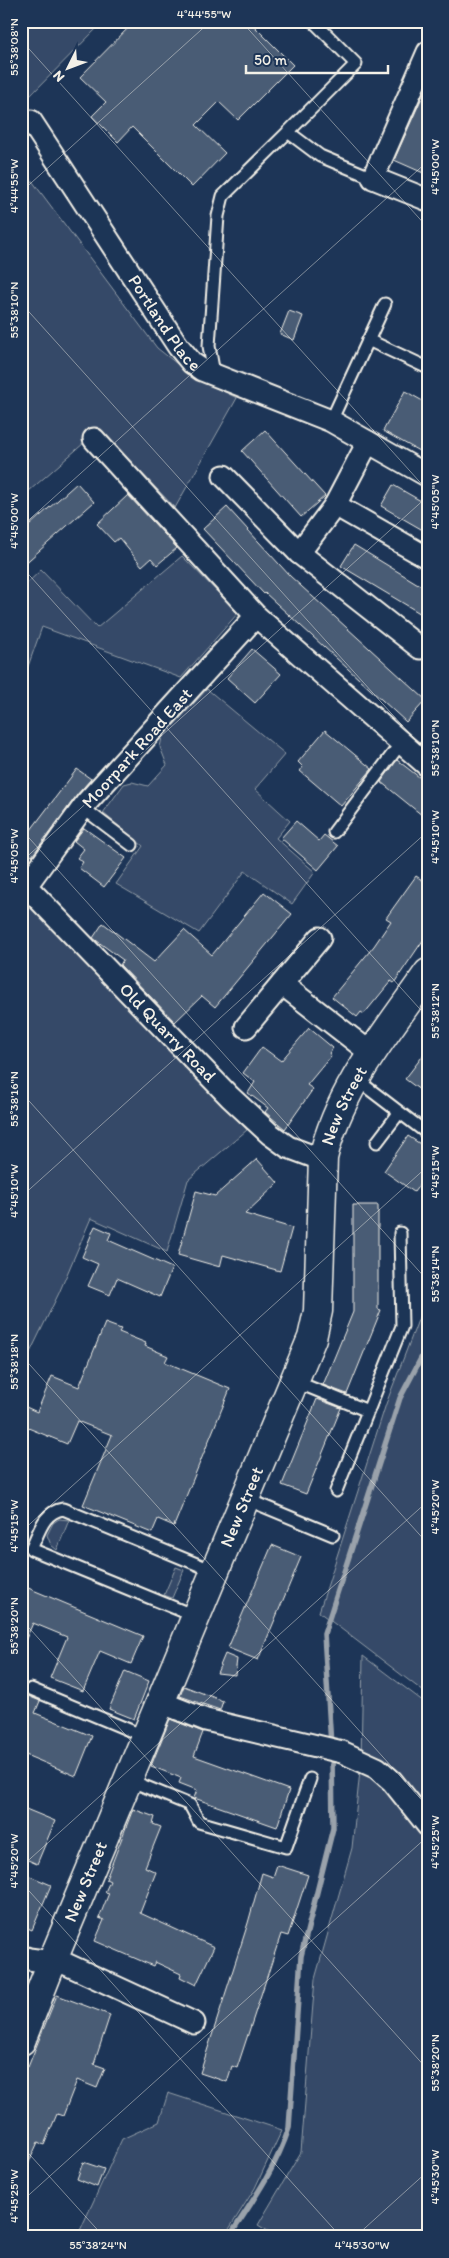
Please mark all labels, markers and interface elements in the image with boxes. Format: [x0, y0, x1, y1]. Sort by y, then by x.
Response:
text: 4°44'55"W [177, 7, 231, 21]
text: 55°38'08"N [7, 18, 21, 76]
north arrow [42, 42, 92, 92]
scale bar [246, 42, 389, 74]
text: 50 m [254, 51, 287, 69]
text: N [49, 67, 68, 86]
text: 4°45'00"W [428, 139, 442, 195]
text: 4°44'55"W [7, 159, 21, 213]
street label: Portland Place [123, 270, 204, 376]
text: 55°38'10"N [7, 282, 21, 338]
text: 4°45'05"W [428, 475, 442, 529]
text: 4°45'00"W [7, 493, 21, 549]
street label: Moorpark Road East [77, 683, 197, 813]
text: 55°38'10"N [428, 720, 442, 776]
text: 4°45'10"W [428, 810, 442, 864]
text: 4°45'05"W [7, 829, 21, 883]
street label: Old Quarry Road [115, 978, 221, 1087]
text: 55°38'12"N [428, 983, 442, 1039]
street label: New Street [316, 1062, 372, 1148]
text: 55°38'16"N [7, 1071, 21, 1127]
text: 4°45'15"W [428, 1145, 442, 1199]
text: 4°45'10"W [7, 1164, 21, 1218]
text: 55°38'14"N [428, 1246, 442, 1302]
text: 55°38'18"N [7, 1334, 21, 1390]
street label: New Street [215, 1463, 268, 1550]
text: 4°45'20"W [428, 1480, 442, 1534]
text: 4°45'15"W [7, 1499, 21, 1553]
text: 55°38'20"N [7, 1597, 21, 1655]
text: 4°45'25"W [428, 1815, 442, 1869]
text: 4°45'20"W [7, 1834, 21, 1888]
street label: New Street [59, 1838, 112, 1925]
text: 55°38'20"N [428, 2034, 442, 2092]
text: 4°45'30"W [428, 2149, 442, 2205]
text: 4°45'25"W [7, 2169, 21, 2223]
text: 55°38'24"N [69, 2238, 127, 2252]
text: 4°45'30"W [334, 2238, 390, 2252]

